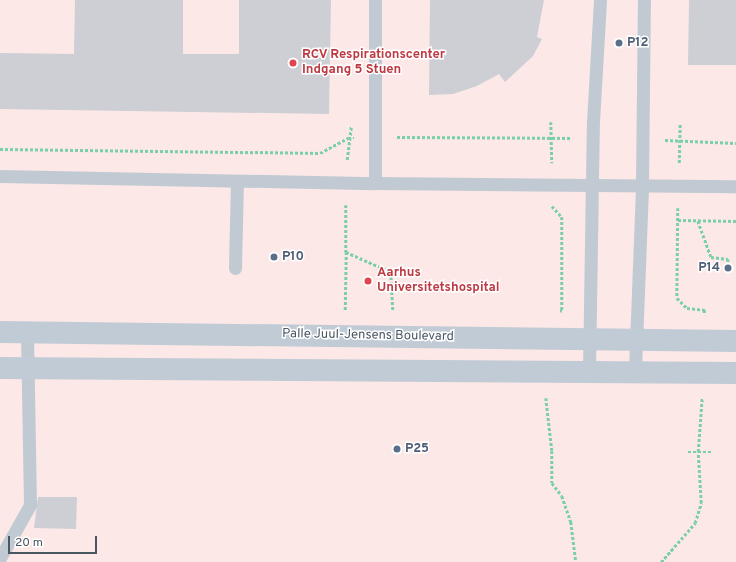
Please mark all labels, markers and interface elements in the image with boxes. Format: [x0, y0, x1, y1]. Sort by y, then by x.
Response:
place label: P12 [627, 35, 648, 51]
marker: P12 [614, 38, 624, 48]
place label: RCV Respirationscenter Indgang 5 Stuen [302, 48, 446, 79]
marker: RCV Respirationscenter Indgang 5 Stuen [287, 57, 299, 69]
place label: P10 [282, 249, 304, 265]
marker: P10 [269, 252, 279, 262]
place label: P14 [698, 260, 720, 276]
marker: P14 [723, 263, 733, 273]
place label: Aarhus Universitetshospital [377, 266, 500, 297]
marker: Aarhus Universitetshospital [362, 275, 374, 287]
street label: Palle Juul-Jensens Boulevard [282, 327, 454, 345]
place label: P25 [405, 441, 429, 457]
marker: P25 [392, 444, 402, 454]
scale bar [10, 528, 99, 554]
text: 20 m [15, 535, 43, 551]

